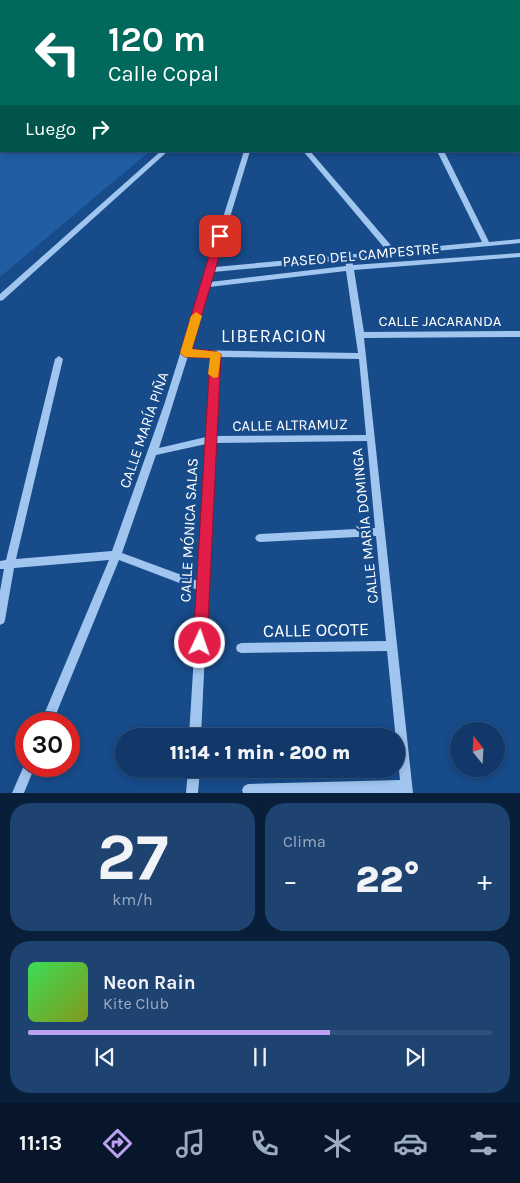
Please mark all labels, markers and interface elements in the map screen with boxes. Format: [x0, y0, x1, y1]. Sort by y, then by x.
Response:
text: 120 m [108, 19, 206, 60]
icon: left [25, 20, 90, 85]
text: Calle Copal [108, 61, 219, 87]
icon: right [86, 115, 114, 143]
text: Luego [25, 118, 76, 140]
pin [199, 215, 241, 257]
icon: arrive [206, 222, 234, 250]
street label: PASEO DEL CAMPESTRE [282, 239, 440, 271]
street label: CALLE JACARANDA [379, 312, 502, 330]
district label: LIBERACION [221, 325, 327, 347]
street label: CALLE MARÍA PIÑA [116, 369, 173, 491]
street label: CALLE ALTRAMUZ [232, 415, 348, 435]
street label: CALLE MARÍA DOMINGA [348, 447, 382, 604]
street label: CALLE MÓNICA SALAS [176, 457, 202, 603]
position arrow [173, 616, 225, 668]
street label: CALLE OCOTE [263, 618, 369, 642]
speed limit sign: 30 [15, 712, 80, 777]
north arrow [450, 722, 505, 778]
map controls [450, 722, 505, 777]
text: 11:14 · 1 min · 200 m [170, 742, 350, 764]
text: 27 [97, 819, 168, 895]
text: Clima [283, 832, 326, 851]
text: 22° [355, 857, 420, 902]
text: − [283, 864, 298, 897]
text: + [477, 864, 492, 897]
text: km/h [112, 890, 153, 909]
text: Neon Rain [103, 972, 196, 994]
text: Kite Club [103, 994, 169, 1013]
icon: previous [91, 1043, 119, 1071]
icon: pause [246, 1043, 274, 1071]
icon: next [401, 1043, 429, 1071]
icon: directions [100, 1126, 135, 1161]
icon: music [173, 1126, 208, 1161]
icon: phone [247, 1126, 282, 1161]
icon: climate [320, 1126, 355, 1161]
icon: car [393, 1126, 428, 1161]
icon: filters [466, 1126, 501, 1161]
text: 11:13 [19, 1130, 62, 1156]

